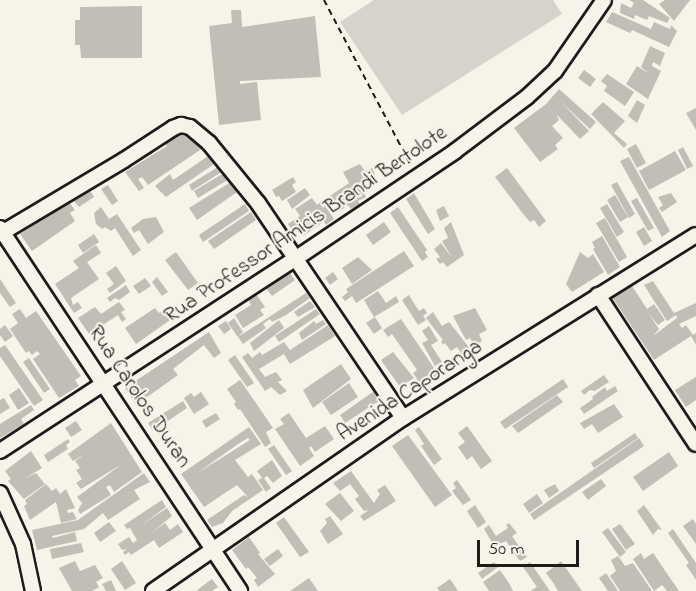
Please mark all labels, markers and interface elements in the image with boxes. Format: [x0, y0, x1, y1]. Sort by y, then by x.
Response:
street label: Rua Professor Amicis Brandi Bertolote [160, 121, 452, 329]
street label: Rua Carolos Duran [82, 321, 196, 473]
street label: Avenida Caporanga [333, 335, 487, 447]
scale bar [480, 528, 582, 566]
text: 50 m [488, 537, 525, 563]

